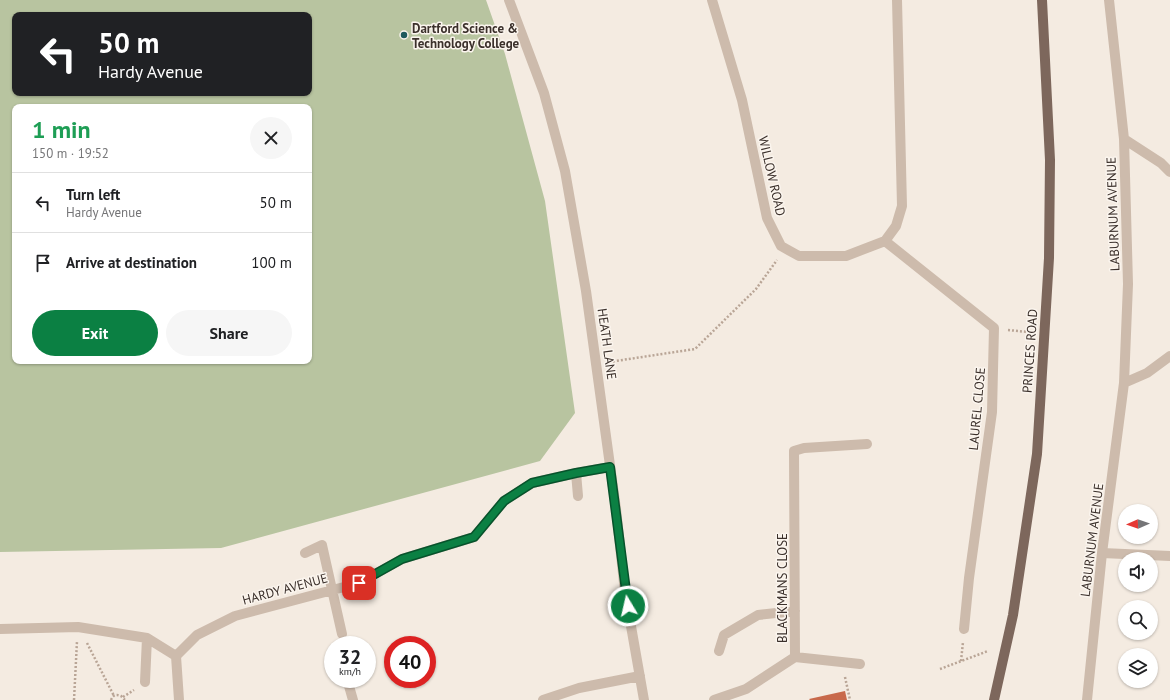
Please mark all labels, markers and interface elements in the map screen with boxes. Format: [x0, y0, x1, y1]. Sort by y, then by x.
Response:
place label: Dartford Science & Technology College [412, 20, 520, 52]
text: 50 m [98, 24, 159, 61]
icon: left [32, 28, 84, 80]
marker: Dartford Science & Technology College [399, 30, 409, 40]
text: Hardy Avenue [98, 60, 203, 83]
text: 1 min [32, 114, 91, 145]
button: close [250, 117, 292, 159]
street label: WILLOW ROAD [755, 134, 789, 218]
text: 150 m · 19:52 [32, 145, 109, 162]
street label: LABURNUM AVENUE [1103, 157, 1123, 271]
text: Turn left [66, 185, 120, 204]
icon: left [32, 192, 54, 214]
text: 50 m [259, 193, 292, 212]
text: Hardy Avenue [66, 204, 142, 221]
icon: arrive [32, 252, 54, 274]
text: Arrive at destination [66, 253, 197, 272]
text: 100 m [251, 253, 292, 272]
street label: HEATH LANE [594, 307, 620, 381]
street label: PRINCES ROAD [1019, 308, 1041, 394]
button: Exit [32, 310, 158, 356]
button: Share [166, 310, 292, 356]
street label: LAUREL CLOSE [965, 367, 989, 451]
street label: LABURNUM AVENUE [1077, 482, 1107, 598]
north arrow [1118, 504, 1158, 544]
map controls [1118, 504, 1158, 688]
street label: BLACKMANS CLOSE [774, 533, 791, 643]
button: sound [1118, 552, 1158, 592]
pin [342, 566, 376, 600]
street label: HARDY AVENUE [240, 569, 330, 609]
icon: arrive [348, 572, 370, 594]
position arrow [607, 585, 649, 627]
button: search [1118, 600, 1158, 640]
speed limit sign: 40 [384, 636, 436, 688]
text: 32 [339, 644, 361, 670]
button: layers [1118, 648, 1158, 688]
text: km/h [339, 665, 361, 678]

